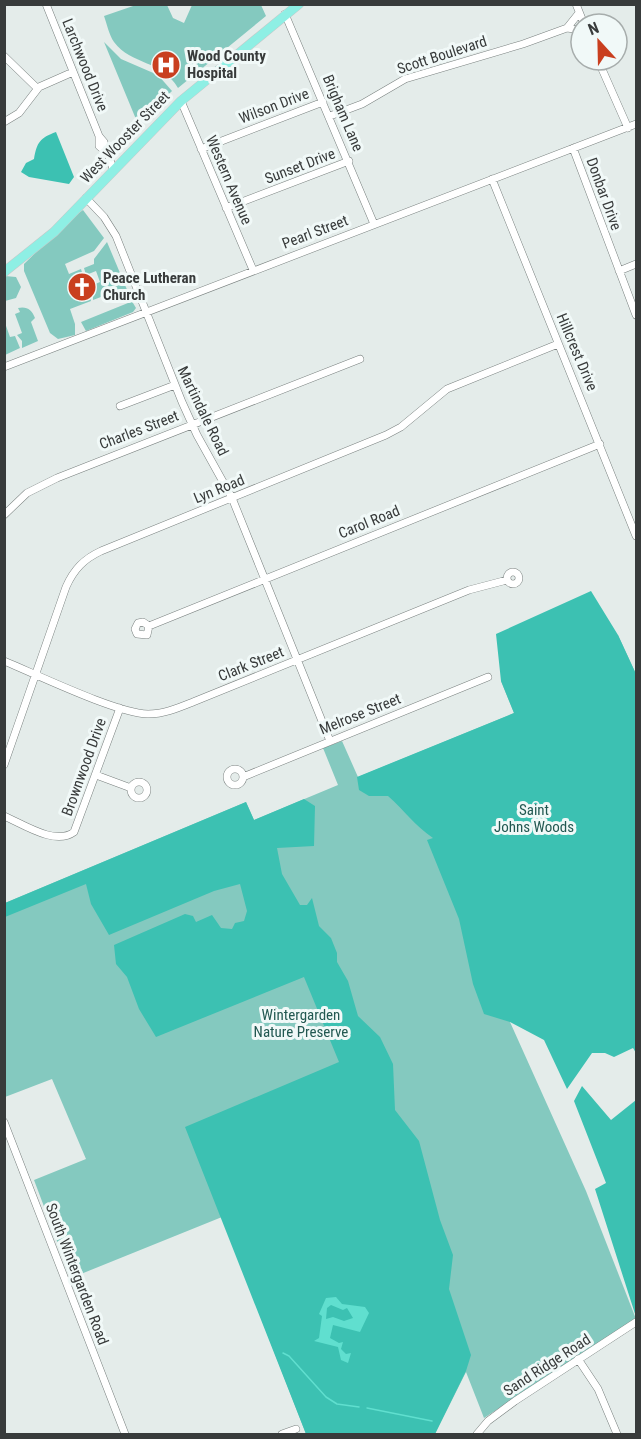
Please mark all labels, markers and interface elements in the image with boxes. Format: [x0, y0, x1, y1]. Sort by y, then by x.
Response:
north arrow [569, 12, 629, 72]
street label: Larchwood Drive [58, 16, 112, 114]
text: N [585, 18, 602, 39]
street label: Scott Boulevard [395, 32, 489, 78]
place label: Wood County Hospital [187, 47, 266, 82]
hospital icon: Wood County Hospital [150, 49, 182, 81]
street label: Brigham Lane [319, 72, 367, 154]
street label: Wilson Drive [237, 84, 311, 128]
street label: West Wooster Street [77, 87, 173, 187]
street label: Western Avenue [202, 133, 256, 227]
street label: Sunset Drive [262, 144, 338, 188]
street label: Donbar Drive [583, 155, 625, 233]
street label: Pearl Street [280, 211, 350, 253]
place label: Peace Lutheran Church [103, 269, 196, 304]
church icon: Peace Lutheran Church [66, 271, 98, 303]
street label: Hillcrest Drive [553, 310, 601, 394]
street label: Martindale Road [174, 363, 232, 459]
street label: Charles Street [97, 407, 181, 453]
street label: Lyn Road [191, 471, 247, 507]
street label: Carol Road [336, 502, 402, 542]
street label: Clark Street [216, 643, 286, 685]
street label: Melrose Street [317, 690, 403, 738]
street label: Brownwood Drive [58, 716, 110, 818]
park label: Saint Johns Woods [494, 801, 574, 836]
park label: Wintergarden Nature Preserve [254, 1006, 348, 1041]
street label: South Wintergarden Road [42, 1201, 112, 1347]
street label: Sand Ridge Road [500, 1330, 594, 1400]

